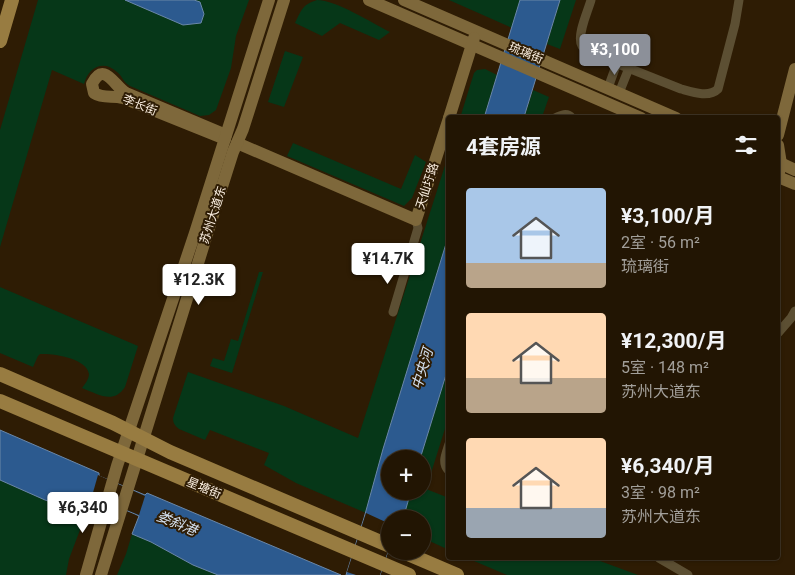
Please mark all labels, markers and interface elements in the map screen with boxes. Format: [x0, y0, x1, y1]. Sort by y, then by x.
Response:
pin: ¥3,100 [574, 34, 656, 76]
street label: 琉璃街 [507, 40, 545, 66]
text: ¥3,100 [590, 40, 640, 59]
street label: 李长街 [121, 92, 159, 118]
icon: filters [732, 131, 760, 159]
text: 4套房源 [466, 135, 541, 159]
street label: 天仙圩路 [413, 161, 441, 211]
street label: 苏州大道东 [197, 184, 229, 246]
text: ¥3,100/月 [621, 204, 714, 228]
icon: home [506, 208, 566, 268]
text: 2室 · 56 m² [621, 233, 700, 252]
pin: ¥14.7K [347, 242, 429, 285]
text: ¥14.7K [363, 249, 413, 268]
text: 琉璃街 [621, 257, 669, 276]
pin: ¥12.3K [158, 264, 240, 306]
text: ¥12.3K [174, 270, 224, 289]
text: ¥12,300/月 [621, 329, 726, 353]
icon: home [506, 333, 566, 393]
water label: 中央河 [408, 344, 437, 391]
text: 5室 · 148 m² [621, 358, 709, 377]
text: 苏州大道东 [621, 382, 701, 401]
map controls [381, 450, 431, 560]
button: + [381, 450, 431, 500]
text: ¥6,340/月 [621, 454, 714, 478]
icon: home [506, 458, 566, 518]
street label: 星塘街 [185, 475, 223, 501]
text: 3室 · 98 m² [621, 483, 700, 502]
pin: ¥6,340 [42, 492, 124, 534]
text: ¥6,340 [58, 498, 108, 517]
water label: 娄斜港 [155, 507, 201, 539]
text: 苏州大道东 [621, 507, 701, 526]
button: − [381, 510, 431, 560]

